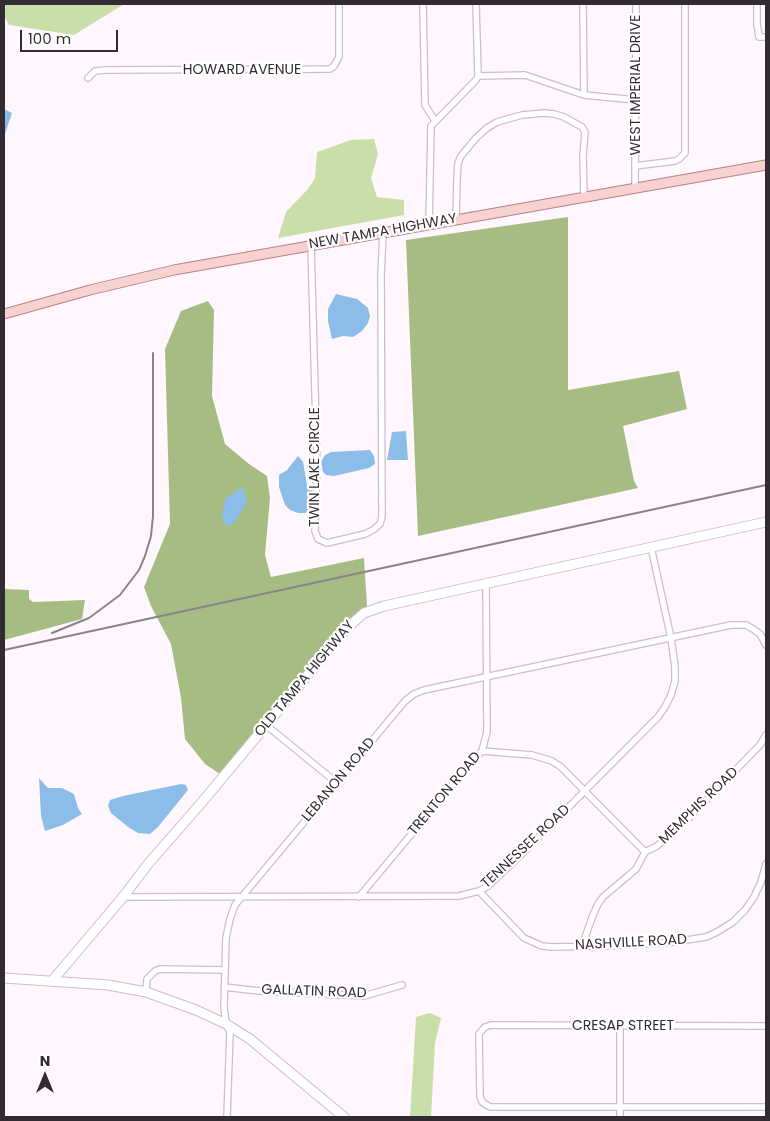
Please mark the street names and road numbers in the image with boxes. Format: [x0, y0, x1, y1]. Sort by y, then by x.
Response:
street label: WEST IMPERIAL DRIVE [628, 15, 644, 155]
street label: HOWARD AVENUE [183, 62, 301, 78]
street label: NEW TAMPA HIGHWAY [308, 211, 458, 253]
street label: TWIN LAKE CIRCLE [307, 407, 323, 527]
street label: OLD TAMPA HIGHWAY [252, 618, 358, 740]
street label: LEBANON ROAD [299, 735, 379, 825]
street label: TRENTON ROAD [405, 749, 485, 839]
street label: MEMPHIS ROAD [656, 764, 742, 848]
street label: TENNESSEE ROAD [478, 802, 574, 892]
street label: NASHVILLE ROAD [575, 932, 687, 954]
street label: GALLATIN ROAD [261, 982, 367, 1002]
street label: CRESAP STREET [572, 1018, 674, 1034]

